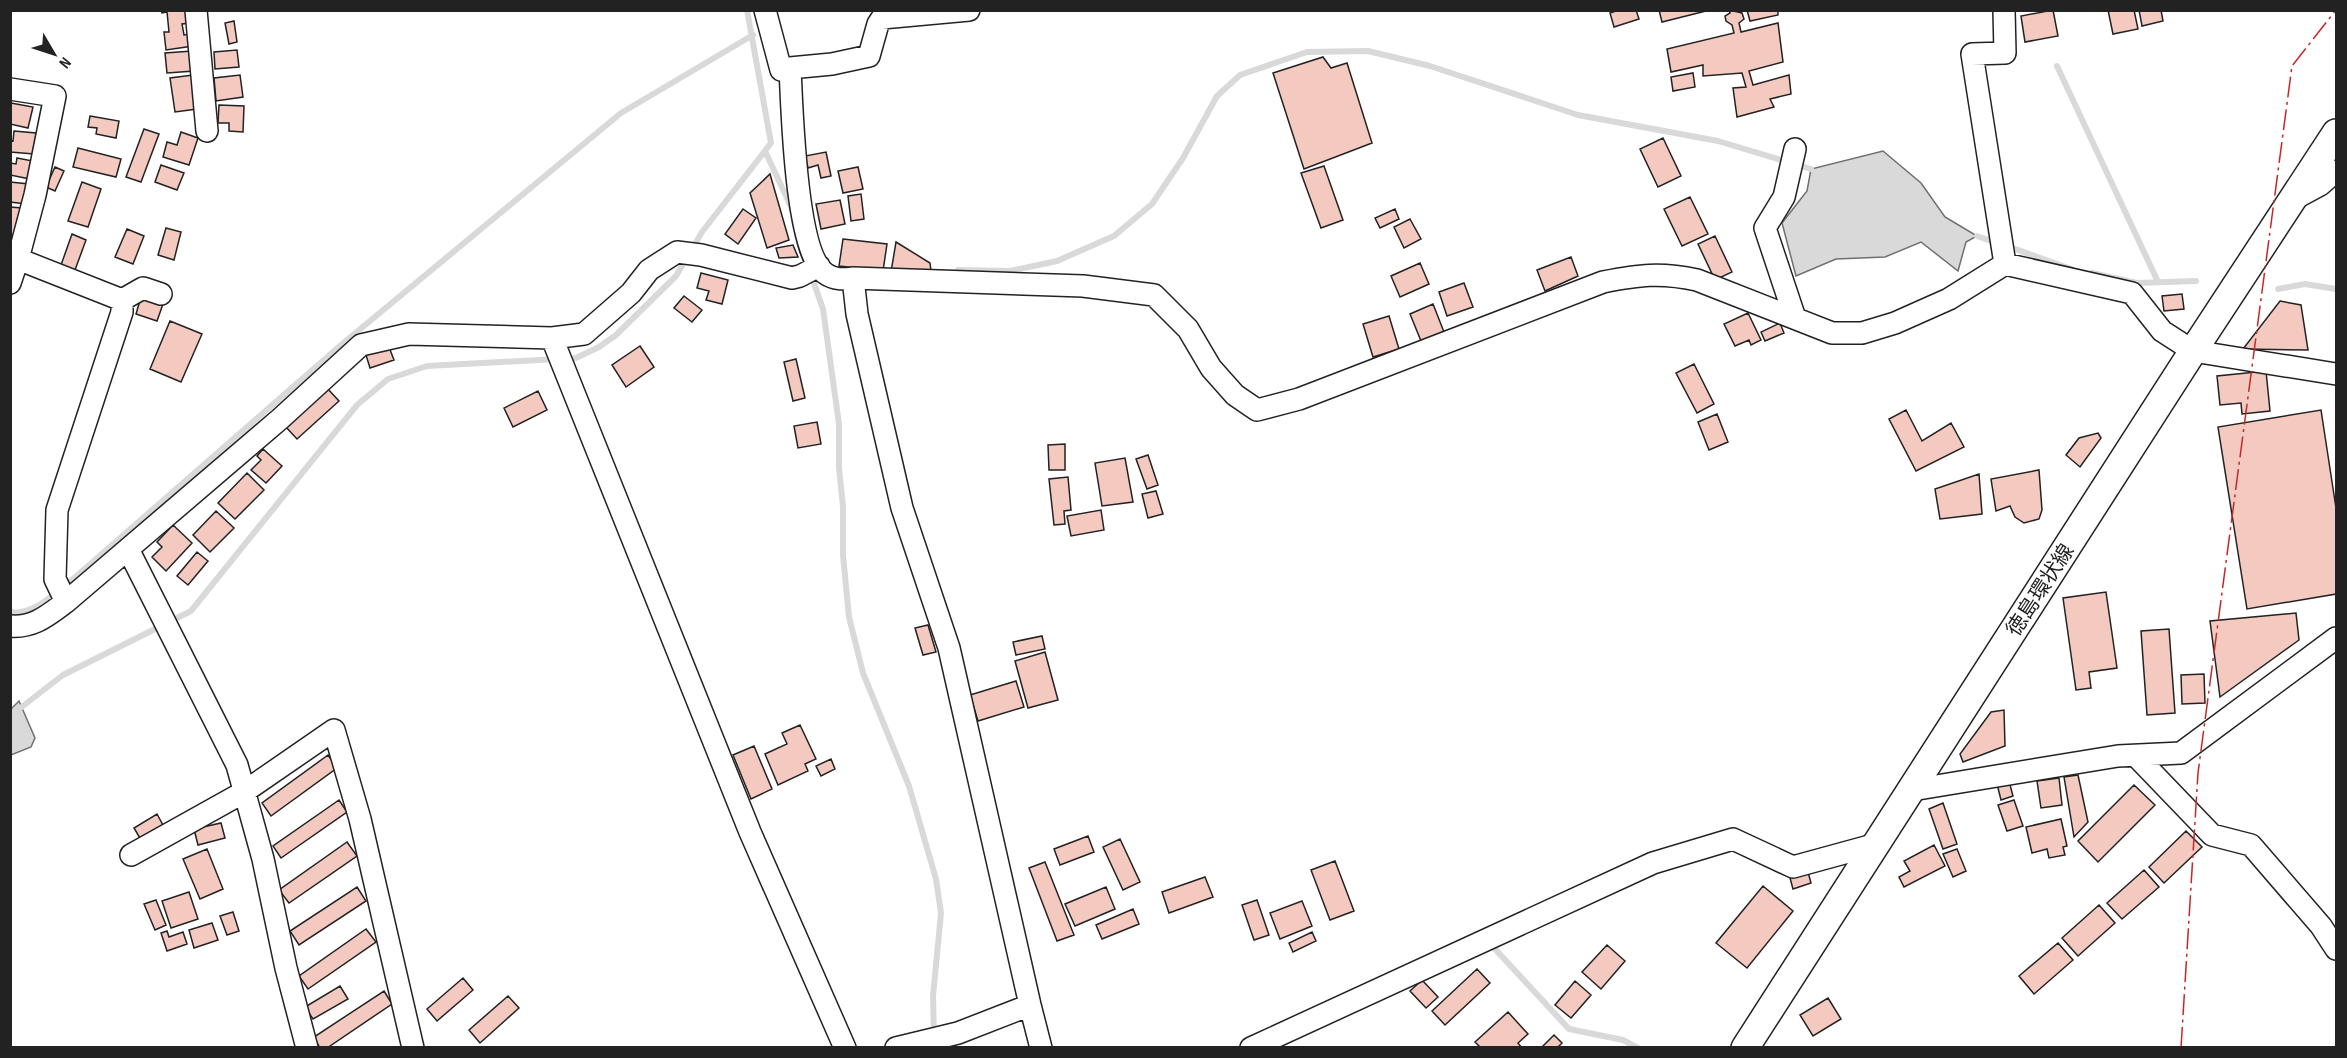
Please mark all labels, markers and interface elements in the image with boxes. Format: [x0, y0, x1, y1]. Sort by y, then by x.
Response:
north arrow [24, 24, 84, 84]
text: N [54, 53, 75, 72]
street label: 徳島環状線 [2001, 539, 2079, 641]

